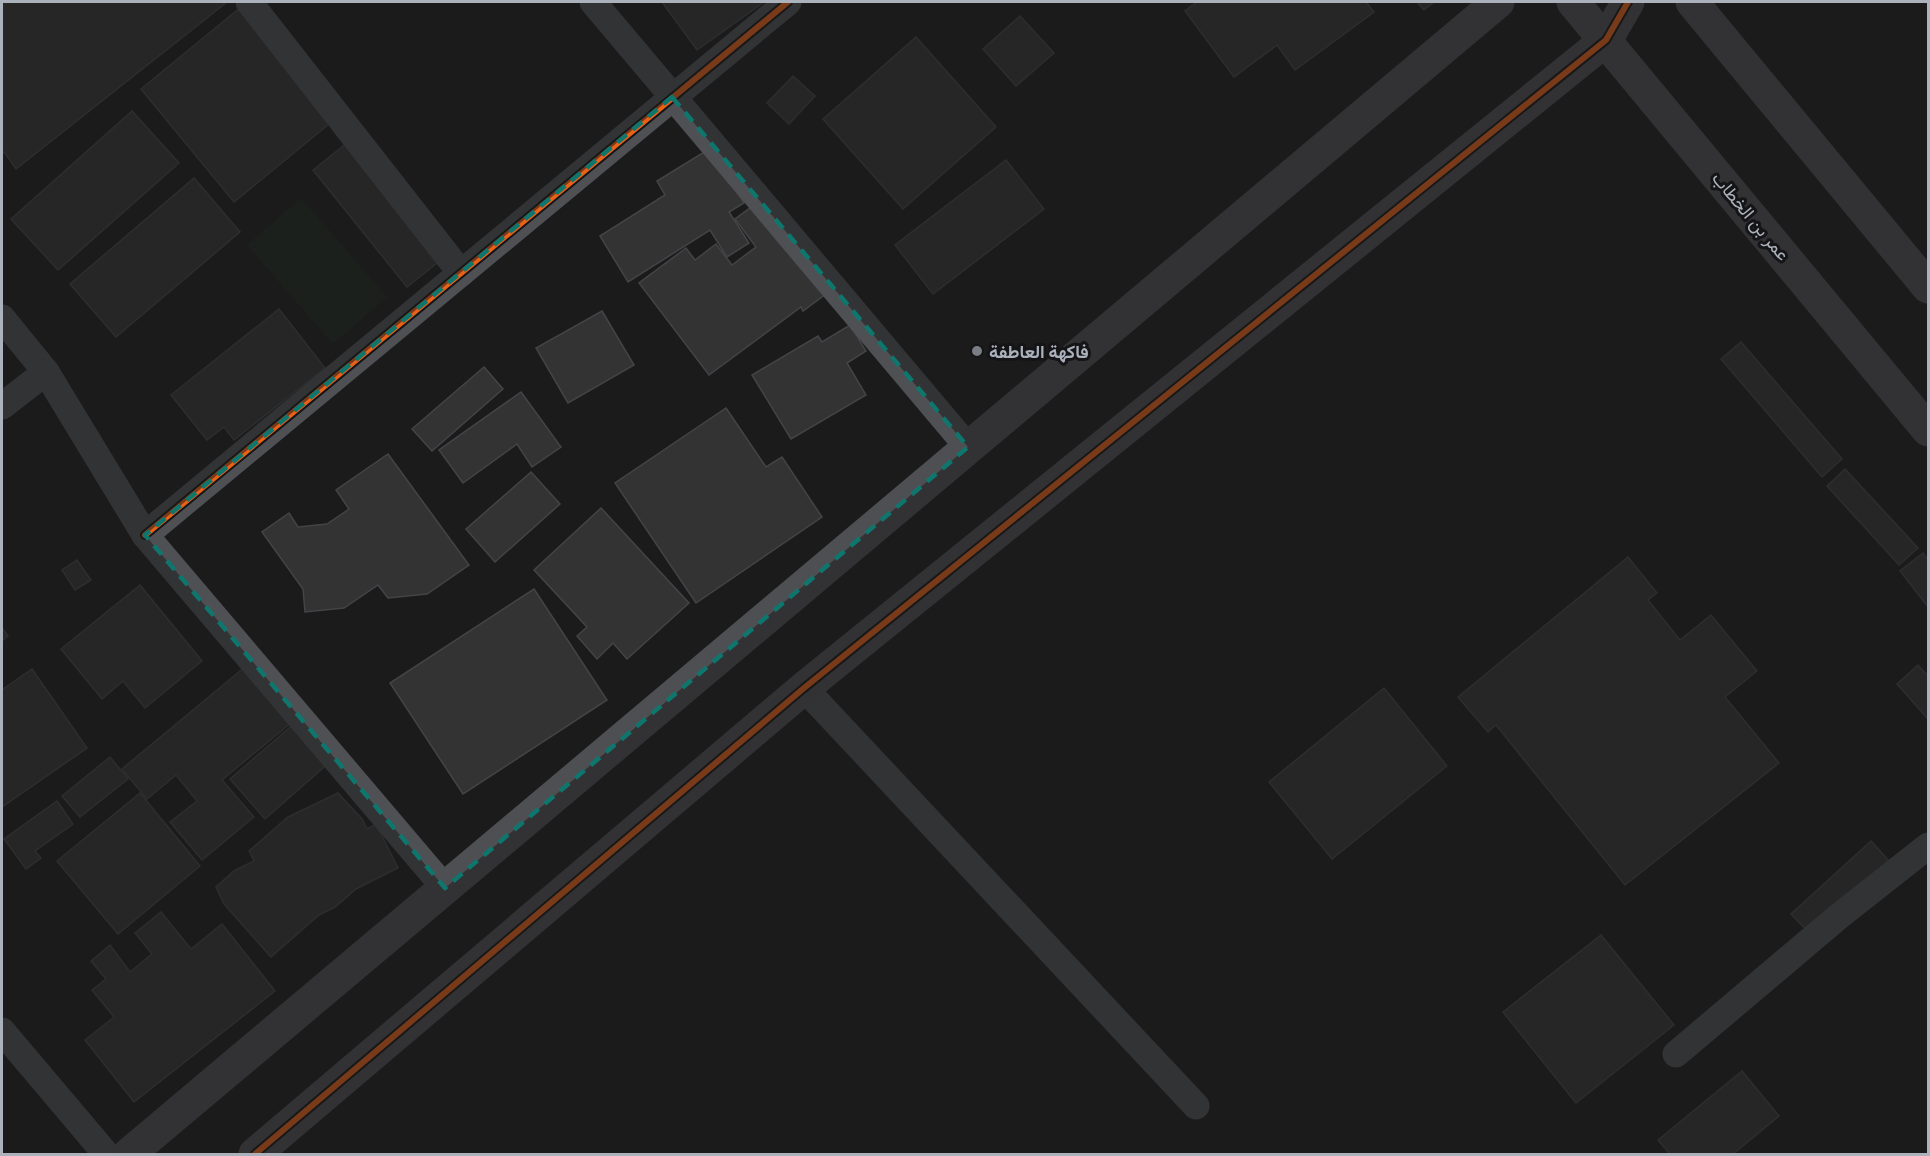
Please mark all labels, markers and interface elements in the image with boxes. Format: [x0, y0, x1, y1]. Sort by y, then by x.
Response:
street label: عمر بن الخطاب [1706, 166, 1796, 266]
place label: فاكهة العاطفة [989, 339, 1089, 364]
marker: فاكهة العاطفة [970, 344, 984, 358]

